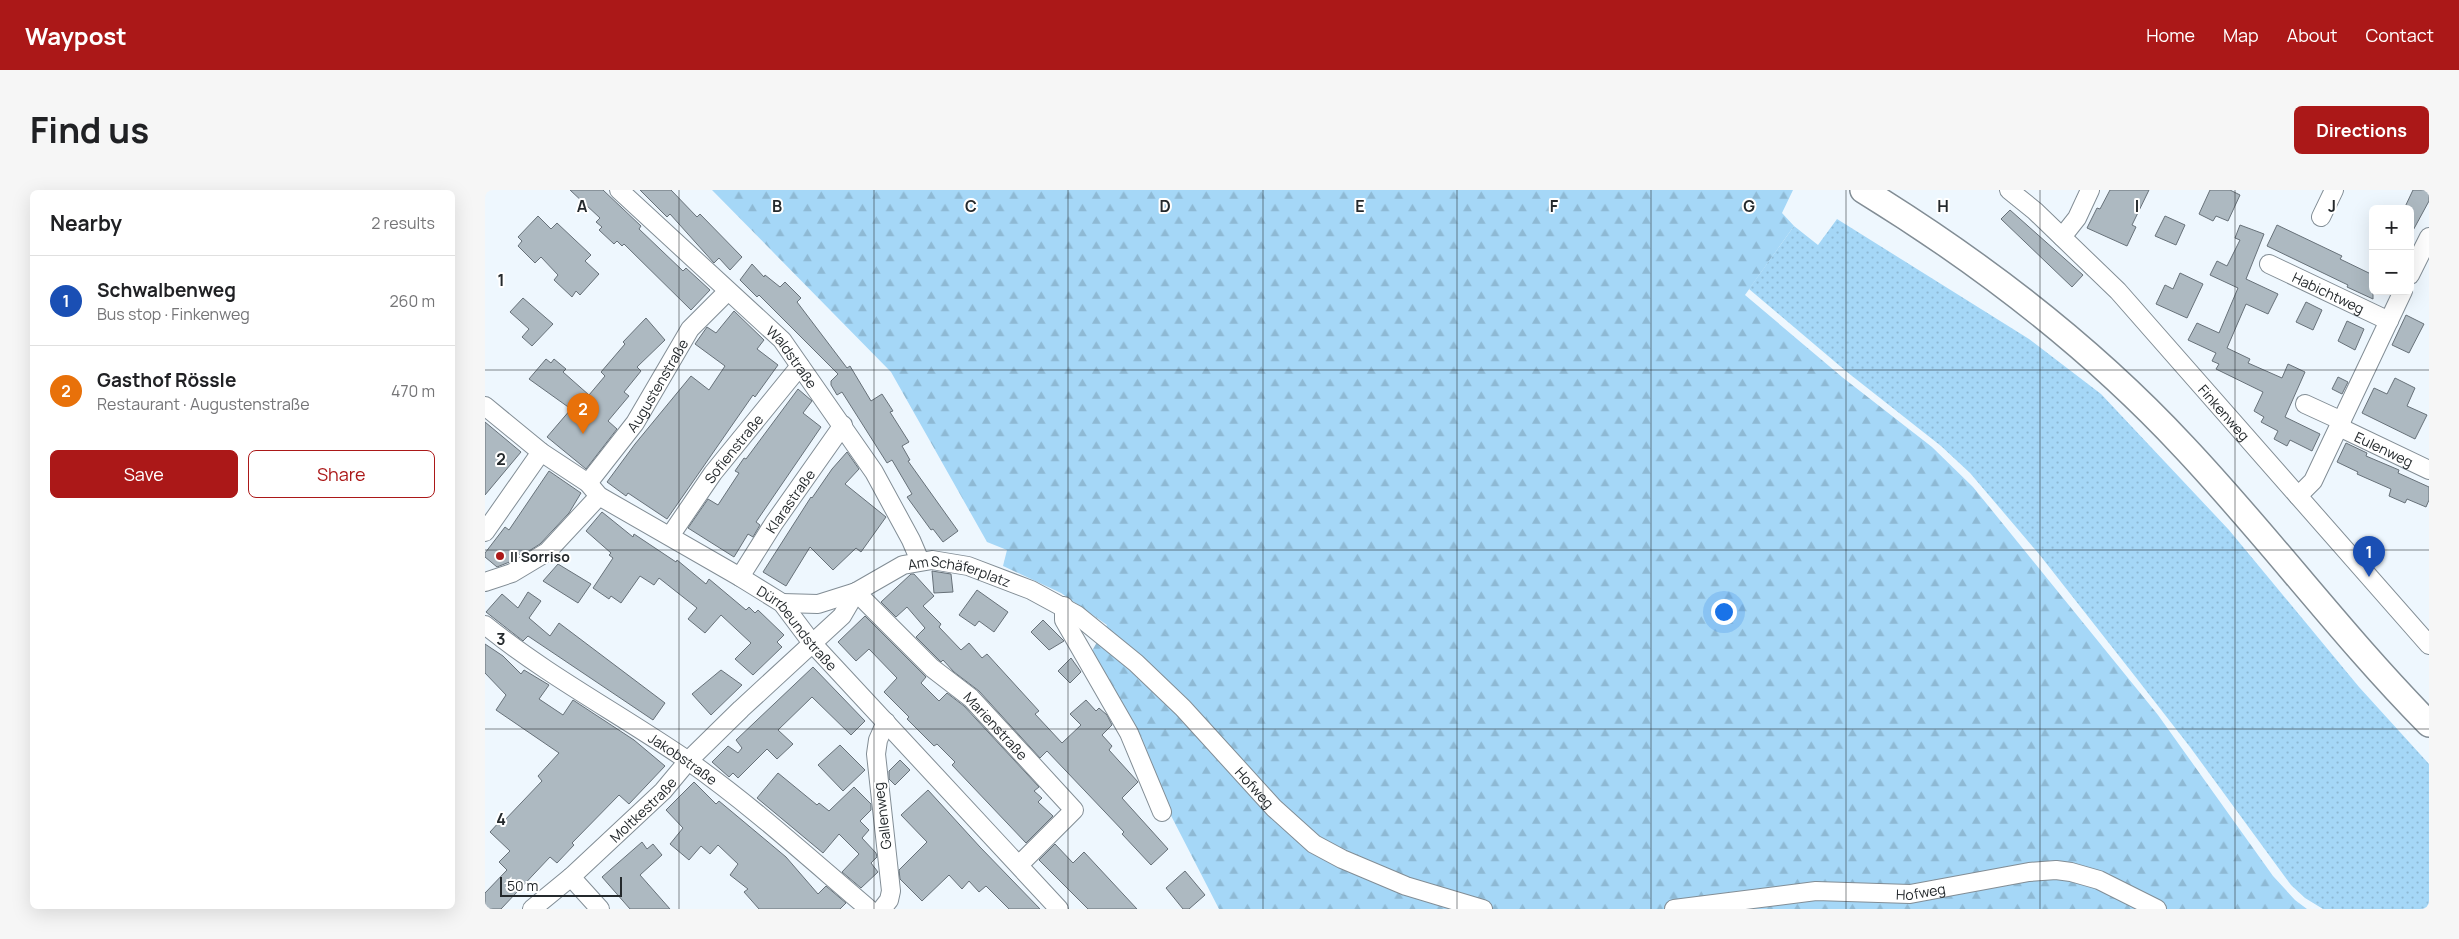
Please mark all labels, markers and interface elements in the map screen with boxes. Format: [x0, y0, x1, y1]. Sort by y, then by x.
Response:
text: Waypost [25, 19, 127, 52]
text: Home [2146, 23, 2195, 47]
text: Map [2223, 23, 2259, 47]
text: About [2287, 23, 2337, 47]
text: Contact [2365, 23, 2434, 47]
text: Find us [30, 106, 149, 154]
button: Directions [2294, 106, 2429, 154]
text: A [577, 195, 588, 217]
text: B [772, 195, 782, 217]
text: C [965, 195, 977, 217]
text: D [1159, 195, 1171, 217]
text: E [1355, 195, 1365, 217]
text: F [1550, 195, 1559, 217]
text: G [1743, 195, 1755, 217]
text: H [1937, 195, 1949, 217]
text: I [2135, 195, 2139, 217]
text: J [2328, 195, 2336, 217]
map controls [2369, 205, 2414, 295]
button: + [2369, 205, 2414, 250]
text: Nearby [50, 209, 122, 237]
text: 2 results [371, 212, 435, 234]
button: − [2369, 250, 2414, 295]
street label: Habichtweg [2289, 267, 2368, 318]
text: 1 [497, 269, 505, 291]
text: Schwalbenweg [97, 277, 236, 303]
text: 1 [62, 290, 70, 312]
text: 260 m [389, 290, 435, 312]
text: Bus stop · Finkenweg [97, 303, 250, 325]
street label: Waldstraße [763, 321, 822, 392]
street label: Augustenstraße [622, 335, 692, 436]
text: Gasthof Rössle [97, 367, 236, 393]
text: 2 [61, 380, 71, 402]
text: 470 m [391, 380, 435, 402]
street label: Finkenweg [2195, 380, 2254, 444]
text: Restaurant · Augustenstraße [97, 393, 310, 415]
pin: 2 [567, 393, 599, 434]
street label: Sofienstraße [699, 410, 767, 487]
street label: Eulenweg [2352, 426, 2417, 471]
text: 2 [496, 448, 506, 470]
button: Save [50, 450, 238, 498]
button: Share [248, 450, 435, 498]
street label: Klarastraße [761, 465, 819, 536]
pin: 1 [2353, 536, 2385, 577]
place label: Il Sorriso [510, 547, 570, 566]
marker: Il Sorriso [494, 550, 506, 562]
street label: Am Schäferplatz [906, 550, 1014, 591]
street label: Dürrbeundstraße [754, 580, 842, 674]
your location [1711, 599, 1737, 625]
text: 3 [496, 628, 506, 650]
street label: Marienstraße [960, 687, 1032, 764]
street label: Jakobstraße [645, 728, 722, 789]
street label: Hofweg [1231, 762, 1279, 812]
street label: Moltkestraße [605, 773, 680, 846]
street label: Gallenweg [868, 781, 896, 851]
text: 4 [496, 808, 506, 830]
scale bar [500, 874, 623, 897]
text: 50 m [507, 876, 538, 895]
street label: Hofweg [1896, 878, 1947, 904]

